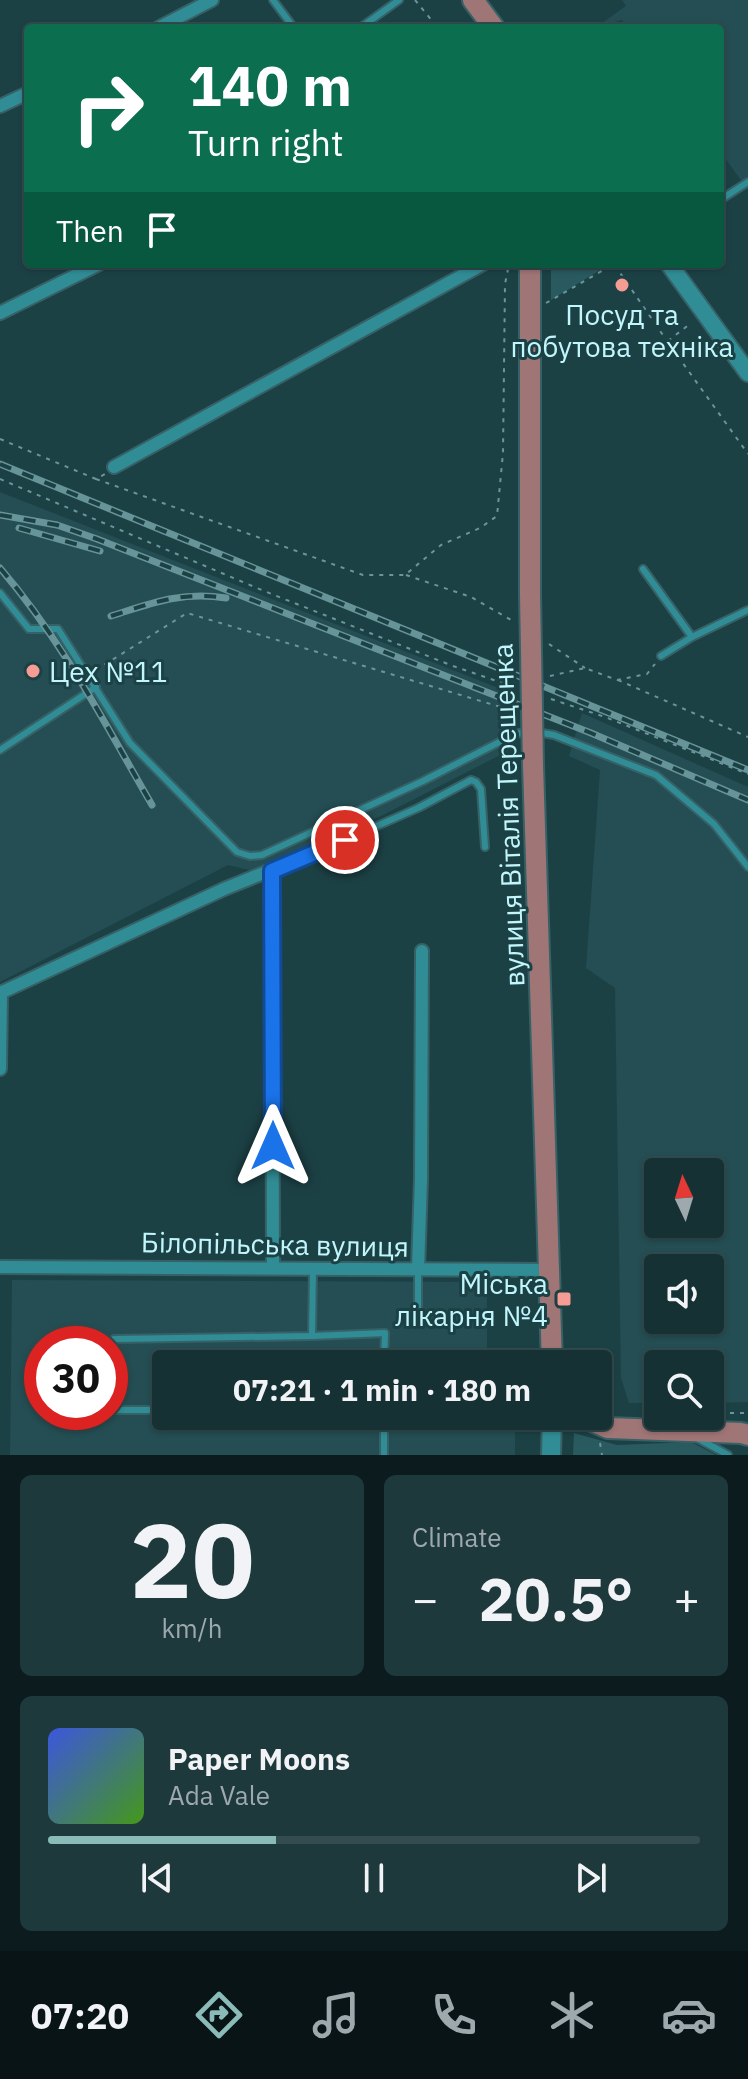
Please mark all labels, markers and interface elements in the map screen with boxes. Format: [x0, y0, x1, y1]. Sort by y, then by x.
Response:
text: 140 m [188, 49, 352, 121]
icon: right [56, 56, 160, 160]
text: Turn right [188, 119, 344, 166]
icon: arrive [140, 208, 184, 252]
text: Then [56, 211, 124, 250]
marker: Посуд та побутова техніка [613, 276, 631, 294]
place label: Посуд та побутова техніка [511, 296, 733, 365]
street label: вулиця Віталія Терещенка [484, 643, 532, 987]
place label: Цех №11 [49, 653, 168, 690]
marker: Цех №11 [24, 662, 42, 680]
pin [311, 806, 379, 874]
icon: arrive [323, 818, 367, 862]
position arrow [231, 1104, 315, 1188]
north arrow [644, 1158, 724, 1238]
map controls [644, 1158, 724, 1430]
street label: Білопільська вулиця [141, 1223, 409, 1265]
button: sound [644, 1254, 724, 1334]
place label: Міська лікарня №4 [395, 1265, 548, 1334]
marker: Міська лікарня №4 [555, 1290, 573, 1308]
speed limit sign: 30 [24, 1326, 128, 1430]
button: search [644, 1350, 724, 1430]
text: 07:21 · 1 min · 180 m [233, 1370, 531, 1409]
text: 20 [130, 1491, 254, 1627]
text: Climate [412, 1520, 502, 1554]
text: 20.5° [479, 1559, 633, 1638]
text: − [412, 1570, 438, 1627]
text: + [674, 1570, 700, 1627]
text: km/h [161, 1611, 223, 1645]
text: Paper Moons [168, 1739, 350, 1778]
text: Ada Vale [168, 1778, 270, 1812]
icon: previous [135, 1856, 179, 1900]
icon: pause [352, 1856, 396, 1900]
icon: next [569, 1856, 613, 1900]
icon: directions [191, 1987, 247, 2043]
icon: music [308, 1987, 364, 2043]
icon: phone [426, 1987, 482, 2043]
icon: climate [544, 1987, 600, 2043]
icon: car [661, 1987, 717, 2043]
text: 07:20 [31, 1992, 129, 2039]

